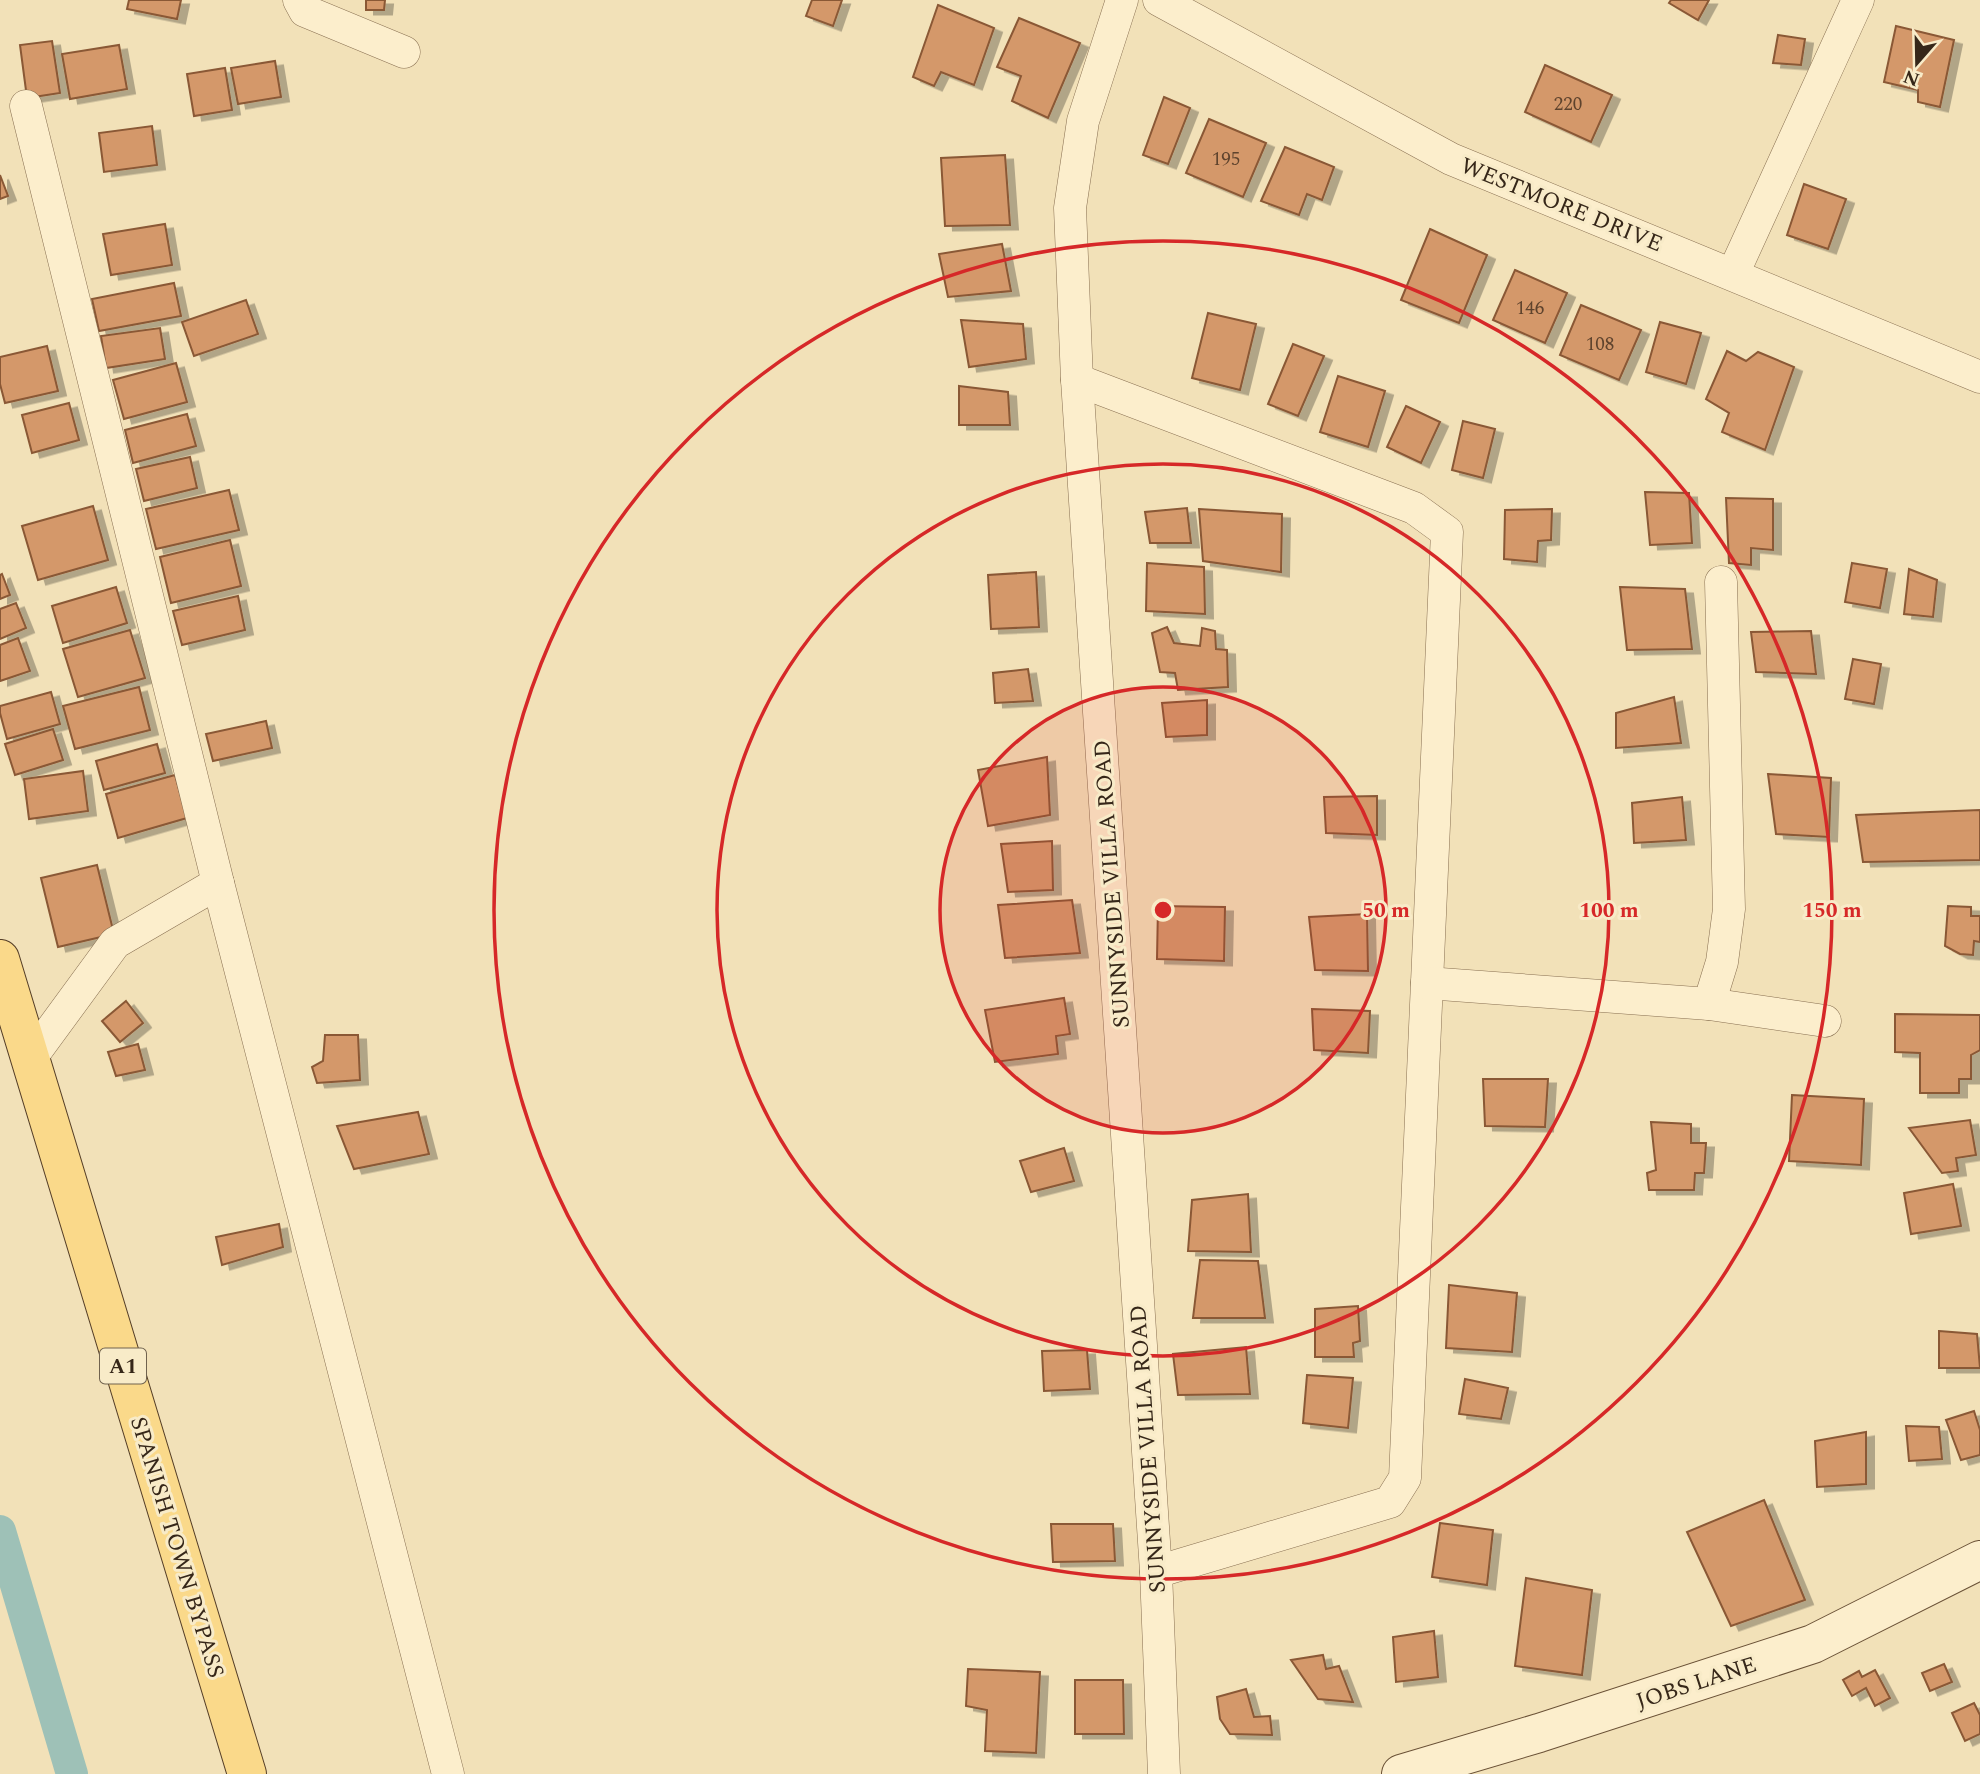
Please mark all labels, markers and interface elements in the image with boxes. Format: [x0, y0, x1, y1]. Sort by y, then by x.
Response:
north arrow [1882, 28, 1952, 98]
text: N [1899, 61, 1924, 94]
house number: 220 [1554, 90, 1582, 119]
house number: 195 [1212, 145, 1240, 174]
street label: WESTMORE DRIVE [1455, 149, 1668, 262]
house number: 146 [1516, 294, 1544, 323]
house number: 108 [1586, 330, 1614, 359]
street label: SUNNYSIDE VILLA ROAD [1085, 739, 1140, 1029]
text: 50 m [1362, 895, 1410, 927]
text: 100 m [1579, 895, 1639, 927]
text: 150 m [1802, 895, 1862, 927]
centre of rings [1151, 898, 1175, 922]
street label: SUNNYSIDE VILLA ROAD [1121, 1304, 1176, 1594]
road number: A1 [100, 1348, 146, 1384]
street label: SPANISH TOWN BYPASS [120, 1412, 233, 1683]
street label: JOBS LANE [1632, 1647, 1761, 1719]

